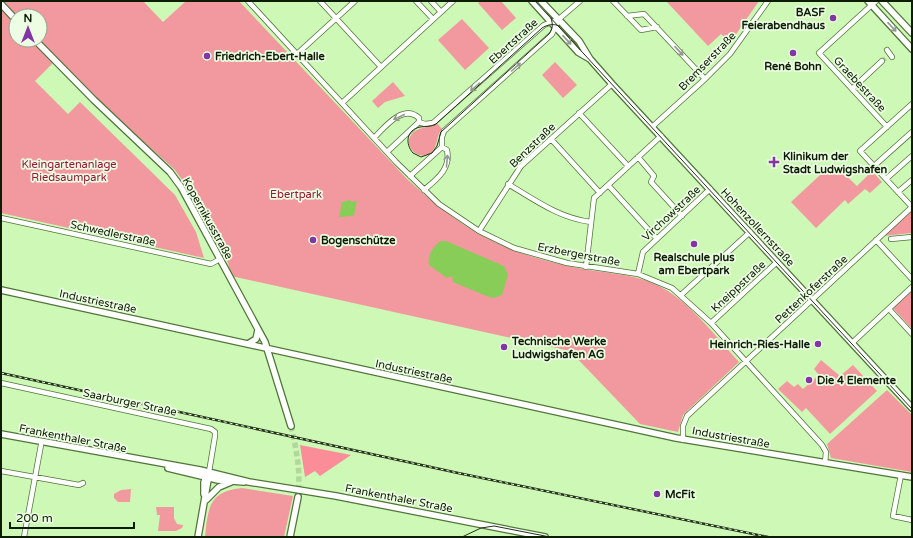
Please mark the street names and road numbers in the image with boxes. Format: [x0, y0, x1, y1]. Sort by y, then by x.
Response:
street label: Ebertstraße [486, 16, 540, 67]
street label: Bremserstraße [676, 29, 739, 93]
street label: Graebestraße [831, 54, 889, 115]
street label: Benzstraße [507, 120, 558, 170]
street label: Kopernikusstraße [180, 175, 235, 261]
street label: Virchowstraße [639, 183, 703, 244]
street label: Hohenzollernstraße [718, 186, 797, 269]
street label: Schwedlerstraße [69, 218, 157, 249]
street label: Erzbergerstraße [536, 240, 621, 269]
street label: Pettenkoferstraße [772, 252, 850, 326]
street label: Kneippstraße [708, 258, 768, 315]
street label: Industriestraße [58, 287, 138, 316]
street label: Industriestraße [374, 357, 454, 386]
street label: Saarburger Straße [82, 386, 178, 419]
street label: Frankenthaler Straße [18, 422, 128, 455]
street label: Industriestraße [691, 424, 771, 451]
street label: Frankenthaler Straße [344, 482, 454, 515]

